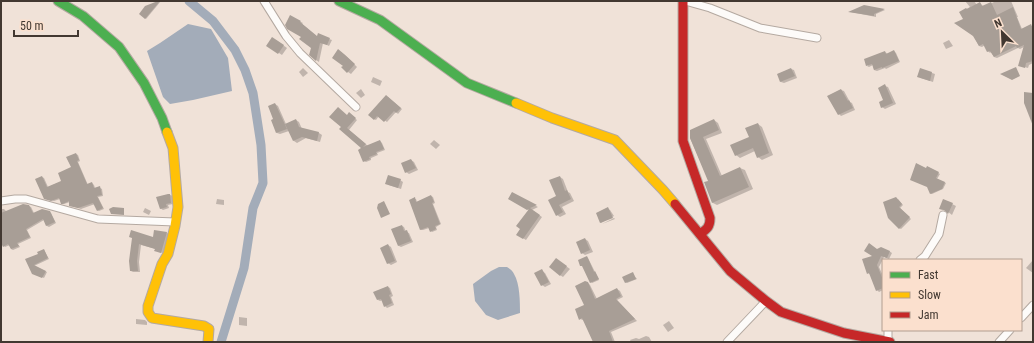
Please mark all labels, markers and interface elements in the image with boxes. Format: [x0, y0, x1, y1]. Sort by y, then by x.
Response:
scale bar [14, 12, 78, 38]
north arrow [982, 12, 1022, 52]
text: N [992, 16, 1004, 31]
text: 50 m [20, 19, 44, 33]
legend [882, 259, 1022, 331]
text: Fast [918, 268, 939, 282]
text: Slow [918, 288, 941, 302]
text: Jam [918, 308, 939, 322]

